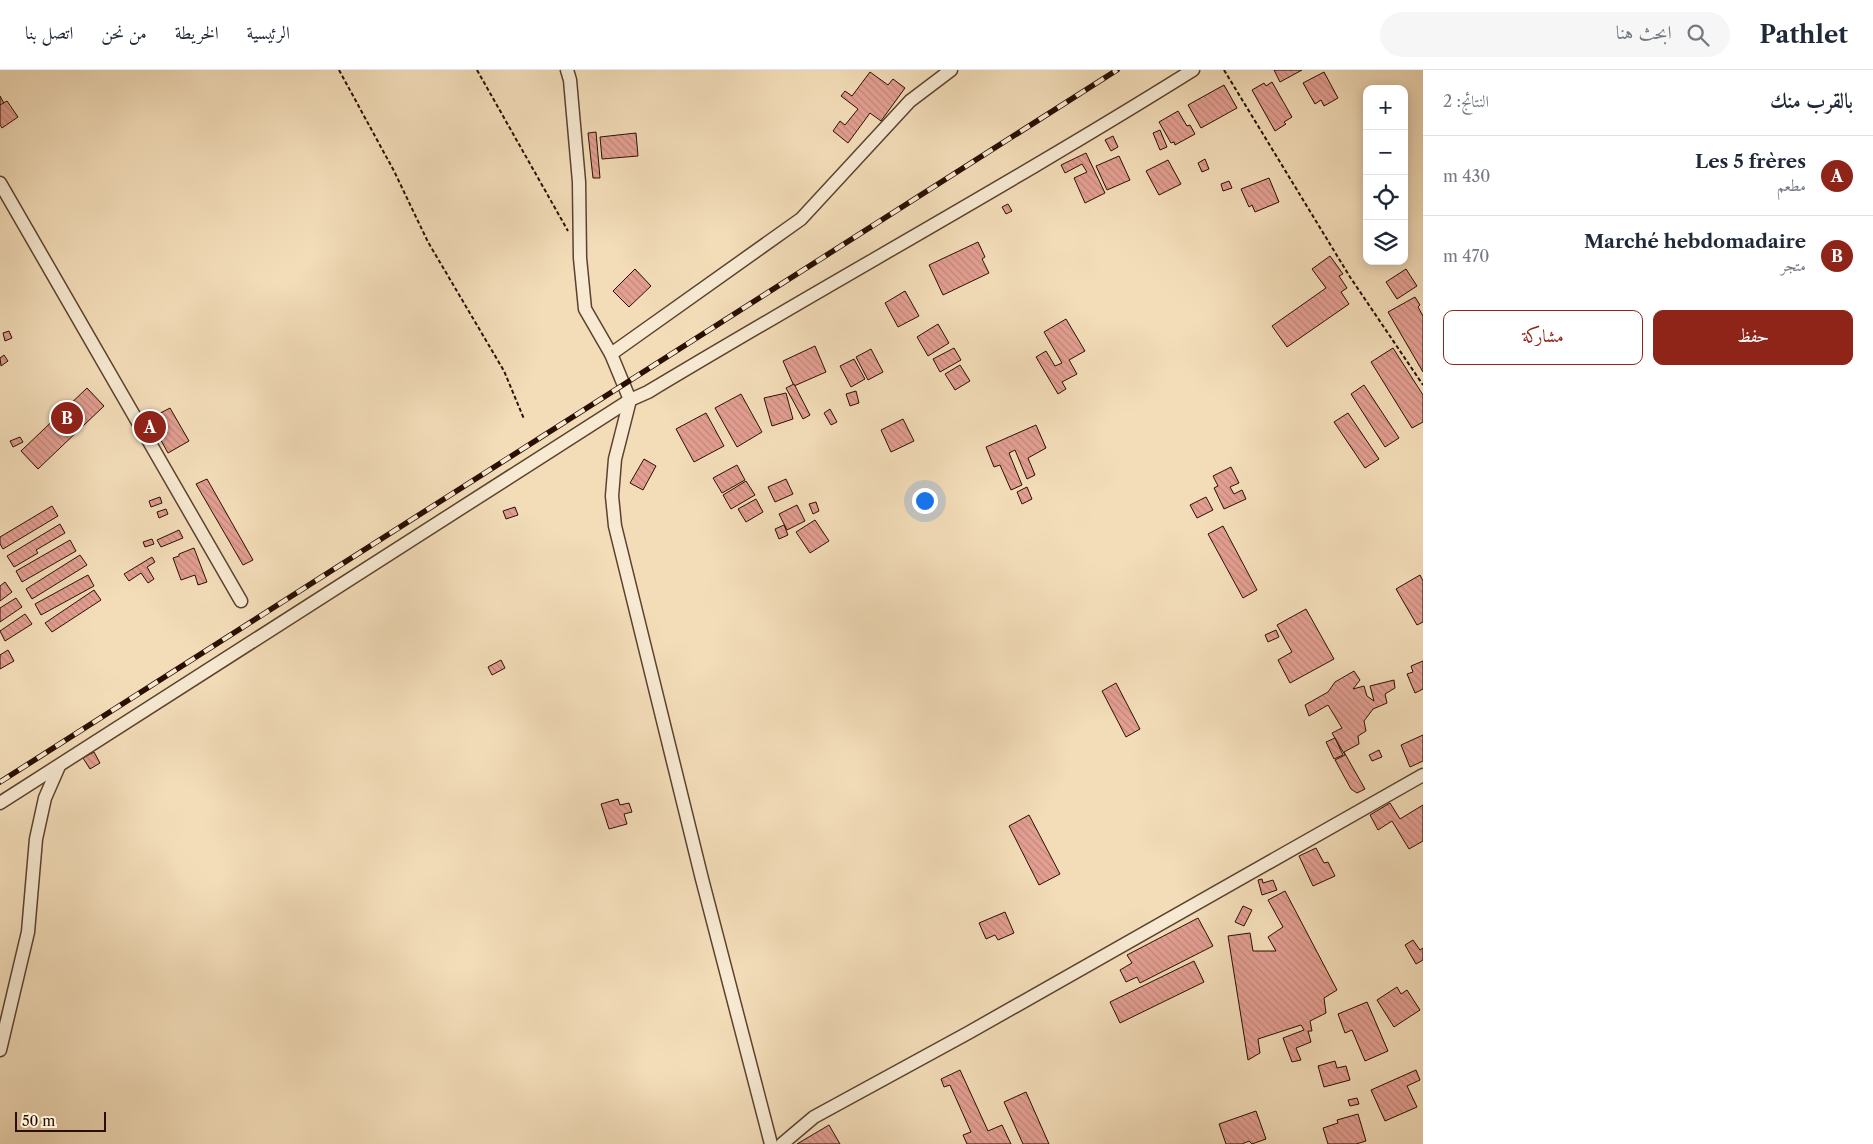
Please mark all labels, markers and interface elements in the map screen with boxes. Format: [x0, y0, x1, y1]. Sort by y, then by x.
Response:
search box [1380, 12, 1730, 57]
text: Pathlet [1760, 20, 1848, 49]
text: ابحث هنا [1616, 21, 1672, 44]
icon: search [1684, 21, 1712, 49]
text: اتصل بنا [25, 22, 73, 44]
text: من نحن [101, 22, 147, 44]
text: الخريطة [175, 22, 219, 44]
text: الرئيسية [247, 22, 290, 44]
map controls [1363, 85, 1408, 265]
button: + [1363, 85, 1408, 130]
text: بالقرب منك [1770, 88, 1853, 113]
text: النتائج: 2 [1443, 91, 1489, 111]
button: − [1363, 130, 1408, 175]
text: Les 5 frères [1695, 150, 1806, 173]
text: 430 m [1443, 166, 1490, 186]
text: A [1831, 166, 1843, 186]
button: locate [1363, 175, 1408, 220]
text: مطعم [1777, 175, 1806, 195]
button: layers [1363, 220, 1408, 265]
text: Marché hebdomadaire [1584, 230, 1806, 253]
text: 470 m [1443, 246, 1489, 266]
text: B [1831, 246, 1843, 266]
text: متجر [1781, 255, 1806, 275]
button: مشاركة [1443, 310, 1643, 365]
button: حفظ [1653, 310, 1853, 365]
pin: B [51, 399, 83, 437]
pin: A [134, 408, 166, 446]
your location [912, 488, 938, 514]
scale bar [15, 1109, 106, 1132]
text: 50 m [22, 1112, 55, 1130]

